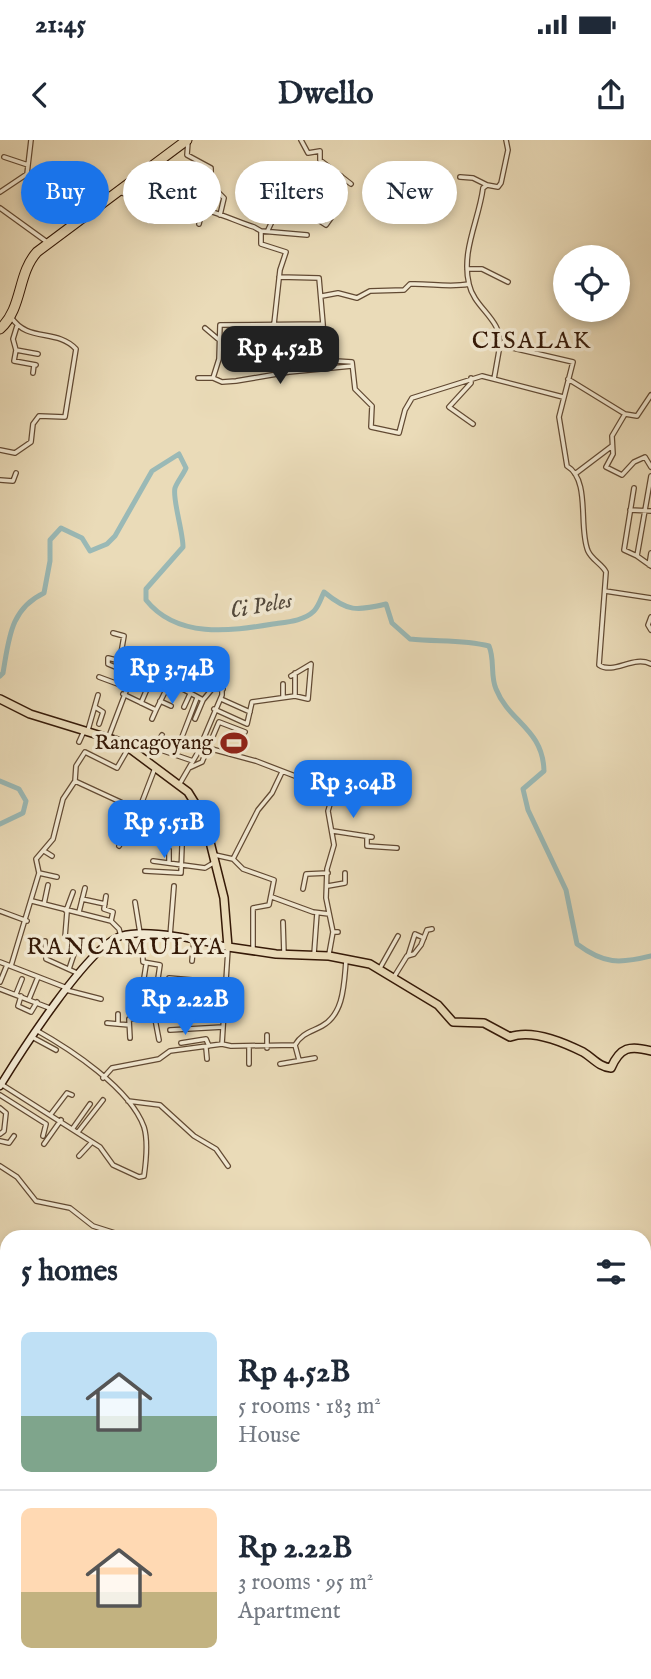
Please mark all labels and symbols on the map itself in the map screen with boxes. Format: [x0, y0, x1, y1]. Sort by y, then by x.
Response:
district label: CISALAK [472, 326, 592, 357]
pin: Rp 4.52B [208, 327, 352, 386]
water label: Ci Peles [228, 586, 295, 626]
pin: Rp 3.74B [100, 646, 244, 706]
sports icon: Rancagoyang [219, 728, 249, 758]
place label: Rancagoyang [94, 730, 214, 757]
pin: Rp 3.04B [281, 760, 425, 820]
pin: Rp 5.51B [92, 800, 236, 860]
district label: RANCAMULYA [26, 932, 226, 963]
pin: Rp 2.22B [113, 978, 257, 1037]

